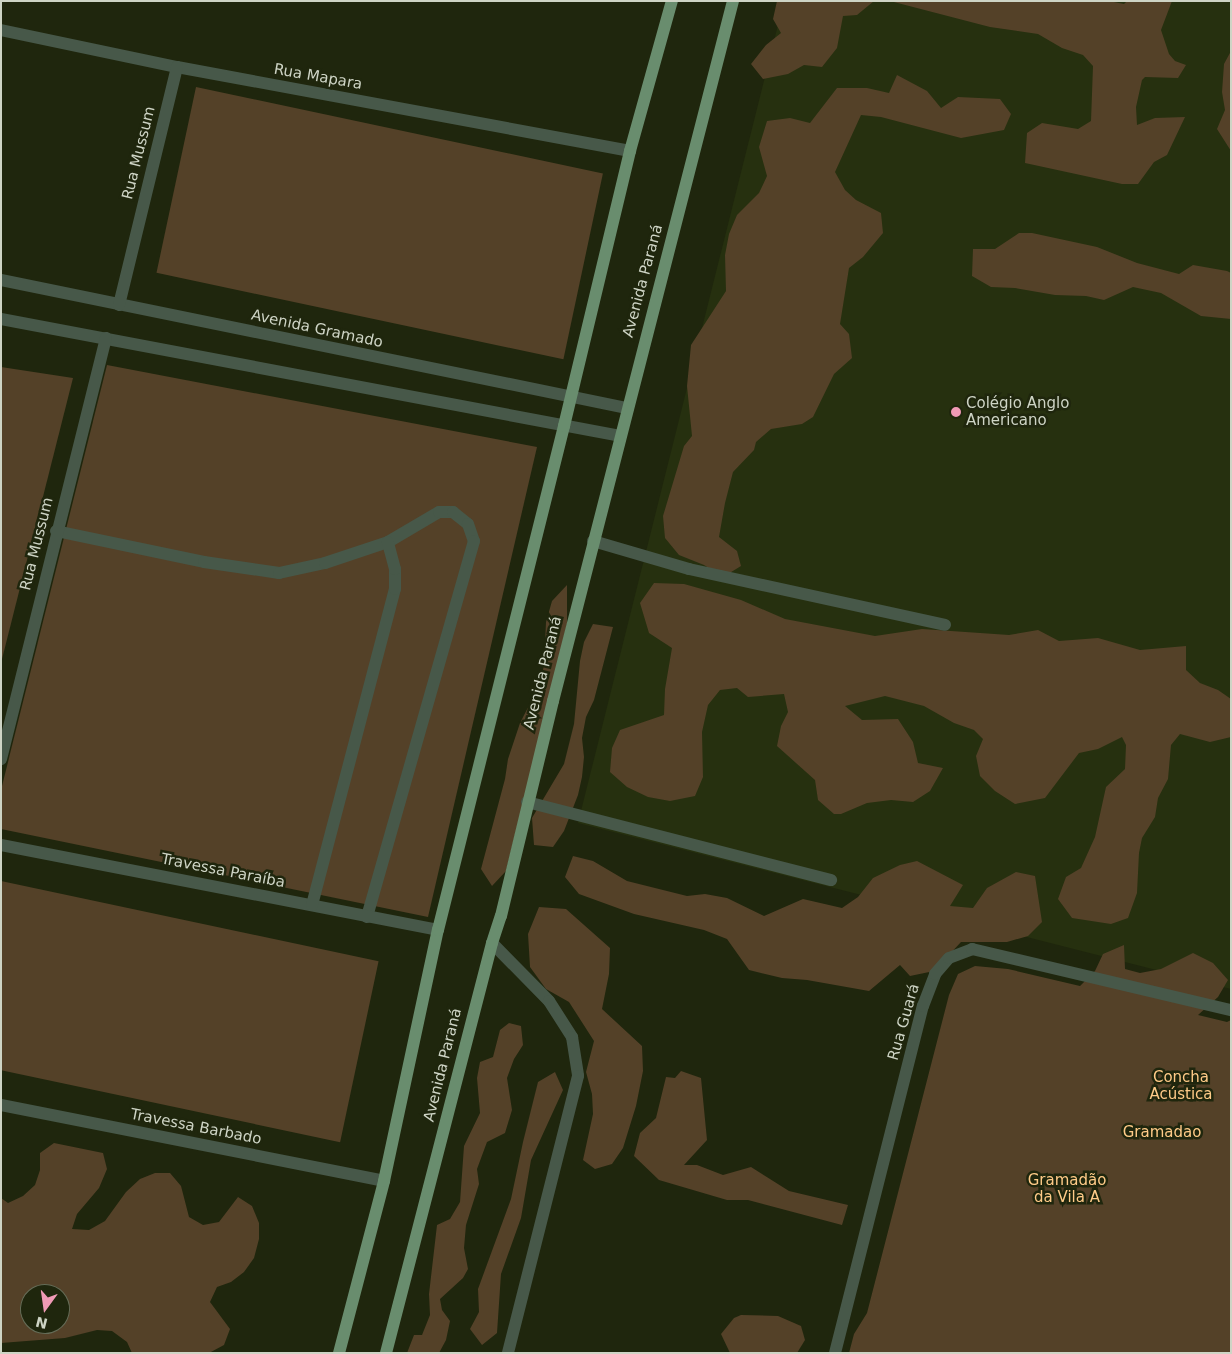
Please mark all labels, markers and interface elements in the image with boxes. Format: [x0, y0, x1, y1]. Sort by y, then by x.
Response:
street label: Rua Mapara [272, 60, 364, 94]
street label: Rua Mussum [119, 105, 159, 201]
street label: Avenida Paraná [619, 223, 667, 339]
street label: Avenida Gramado [250, 306, 384, 352]
place label: Colégio Anglo Americano [966, 394, 1069, 429]
marker: Colégio Anglo Americano [950, 406, 962, 418]
street label: Rua Mussum [17, 496, 57, 592]
street label: Avenida Paraná [520, 614, 566, 732]
street label: Travessa Paraíba [160, 850, 286, 892]
street label: Rua Guará [884, 982, 924, 1062]
street label: Avenida Paraná [420, 1006, 466, 1124]
park label: Concha Acústica [1149, 1068, 1213, 1103]
street label: Travessa Barbado [129, 1105, 263, 1149]
park label: Gramadao [1123, 1124, 1201, 1142]
park label: Gramadão da Vila A [1028, 1171, 1106, 1206]
north arrow [20, 1284, 70, 1334]
text: N [34, 1313, 49, 1332]

